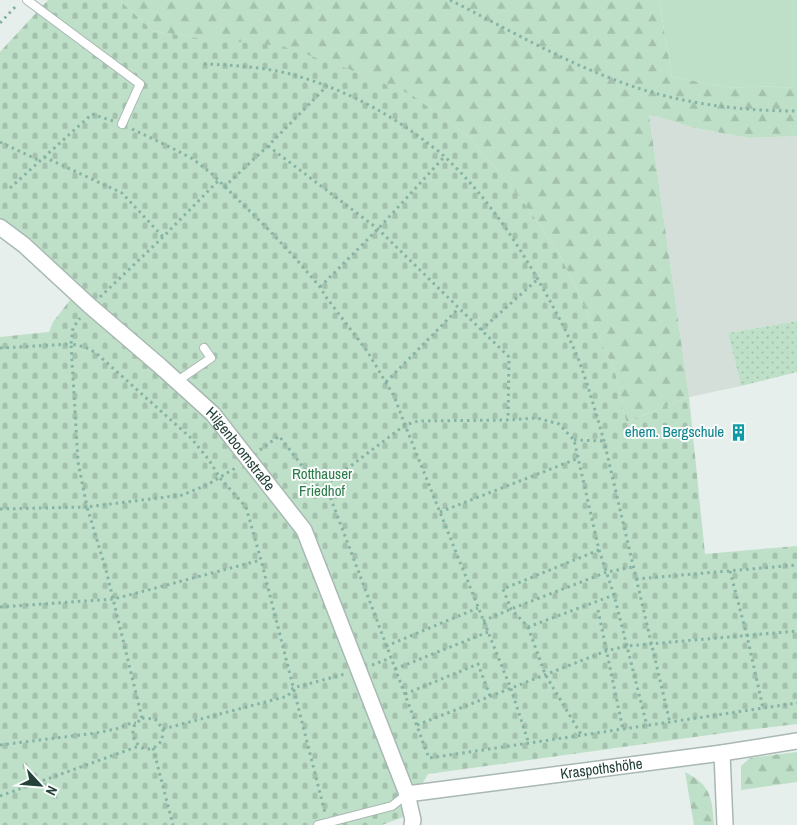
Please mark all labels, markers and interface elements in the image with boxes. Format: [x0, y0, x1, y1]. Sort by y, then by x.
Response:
street label: Hilgenboomstraße [202, 402, 280, 495]
place label: ehem. Bergschule [625, 421, 724, 442]
building icon: ehem. Bergschule [728, 422, 748, 442]
park label: Rotthauser Friedhof [292, 463, 352, 501]
street label: Kraspothshöhe [559, 752, 644, 784]
north arrow [15, 760, 65, 810]
text: N [42, 783, 62, 798]

